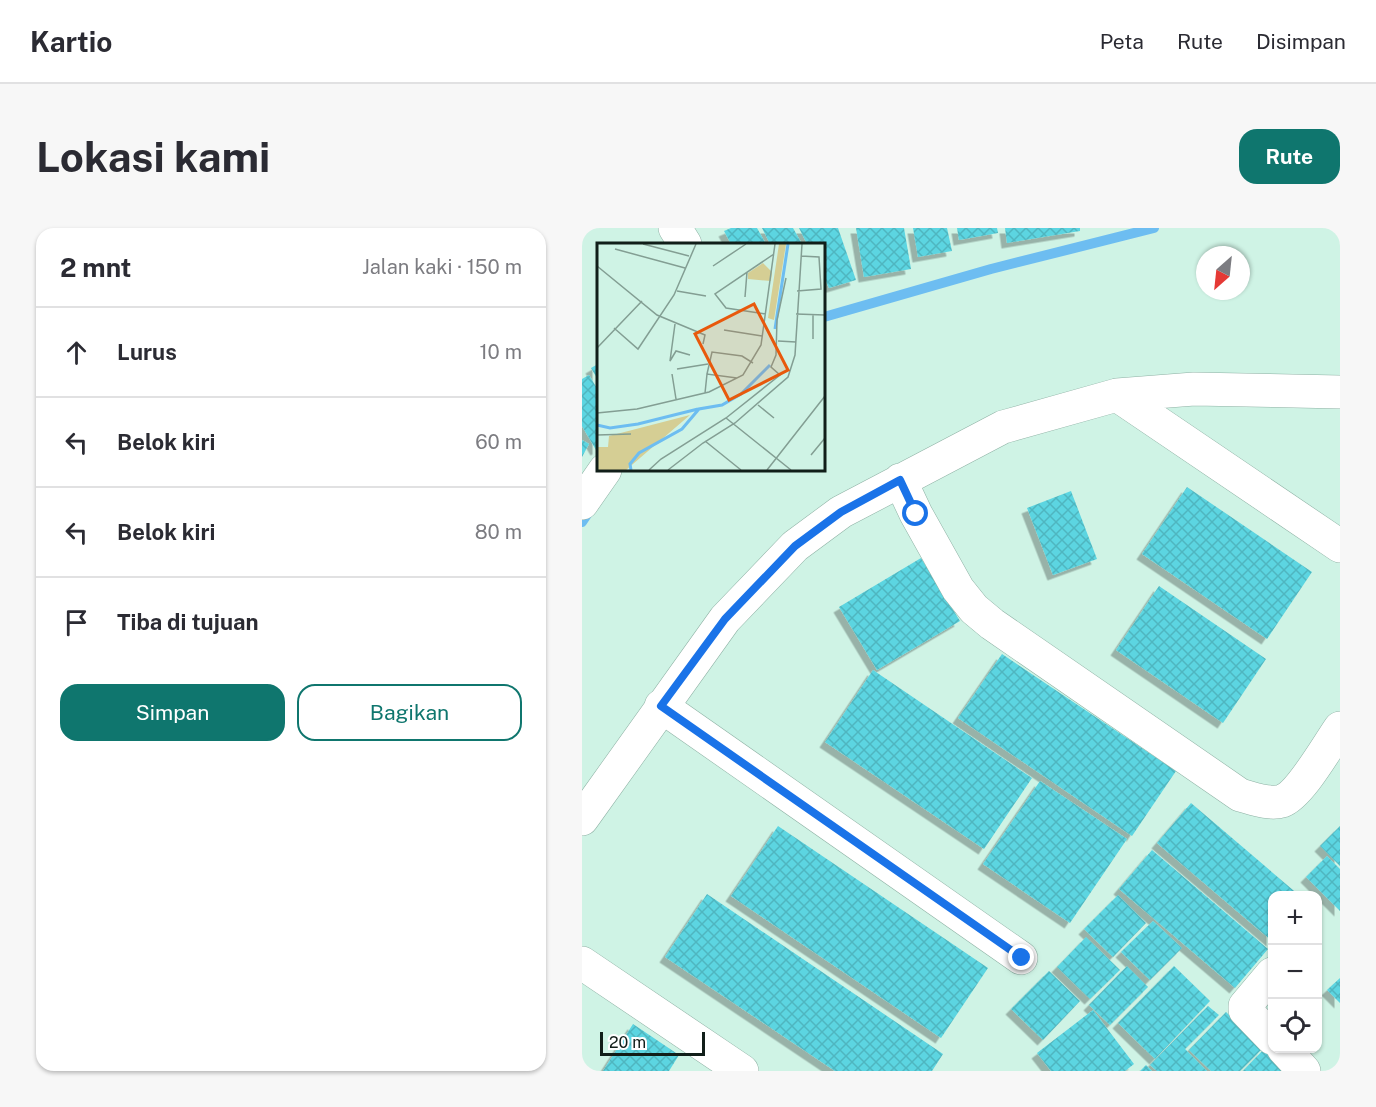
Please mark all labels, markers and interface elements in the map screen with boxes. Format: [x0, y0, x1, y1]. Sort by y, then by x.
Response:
text: Kartio [30, 25, 112, 58]
text: Peta [1100, 29, 1144, 54]
text: Rute [1177, 29, 1223, 54]
text: Disimpan [1256, 29, 1346, 54]
button: Rute [1239, 129, 1340, 184]
text: Lokasi kami [36, 132, 270, 181]
inset map [597, 243, 825, 471]
north arrow [1196, 246, 1250, 300]
text: 2 mnt [60, 252, 131, 283]
text: Jalan kaki · 150 m [362, 255, 522, 279]
icon: ahead [60, 336, 93, 369]
text: Lurus [117, 339, 177, 365]
text: 10 m [479, 340, 522, 364]
icon: left [60, 426, 93, 459]
text: Belok kiri [117, 429, 215, 455]
text: 60 m [475, 430, 522, 454]
route start [902, 500, 928, 526]
icon: left [60, 516, 93, 549]
text: Belok kiri [117, 519, 215, 545]
text: 80 m [475, 520, 522, 544]
icon: arrive [60, 606, 93, 639]
text: Tiba di tujuan [117, 609, 258, 635]
button: Simpan [60, 684, 285, 741]
button: Bagikan [297, 684, 522, 741]
map controls [1268, 891, 1322, 1053]
button: + [1268, 891, 1322, 945]
route end [1008, 944, 1034, 970]
button: − [1268, 945, 1322, 999]
button: locate [1268, 999, 1322, 1053]
scale bar [600, 1029, 705, 1056]
text: 20 m [609, 1033, 646, 1052]

